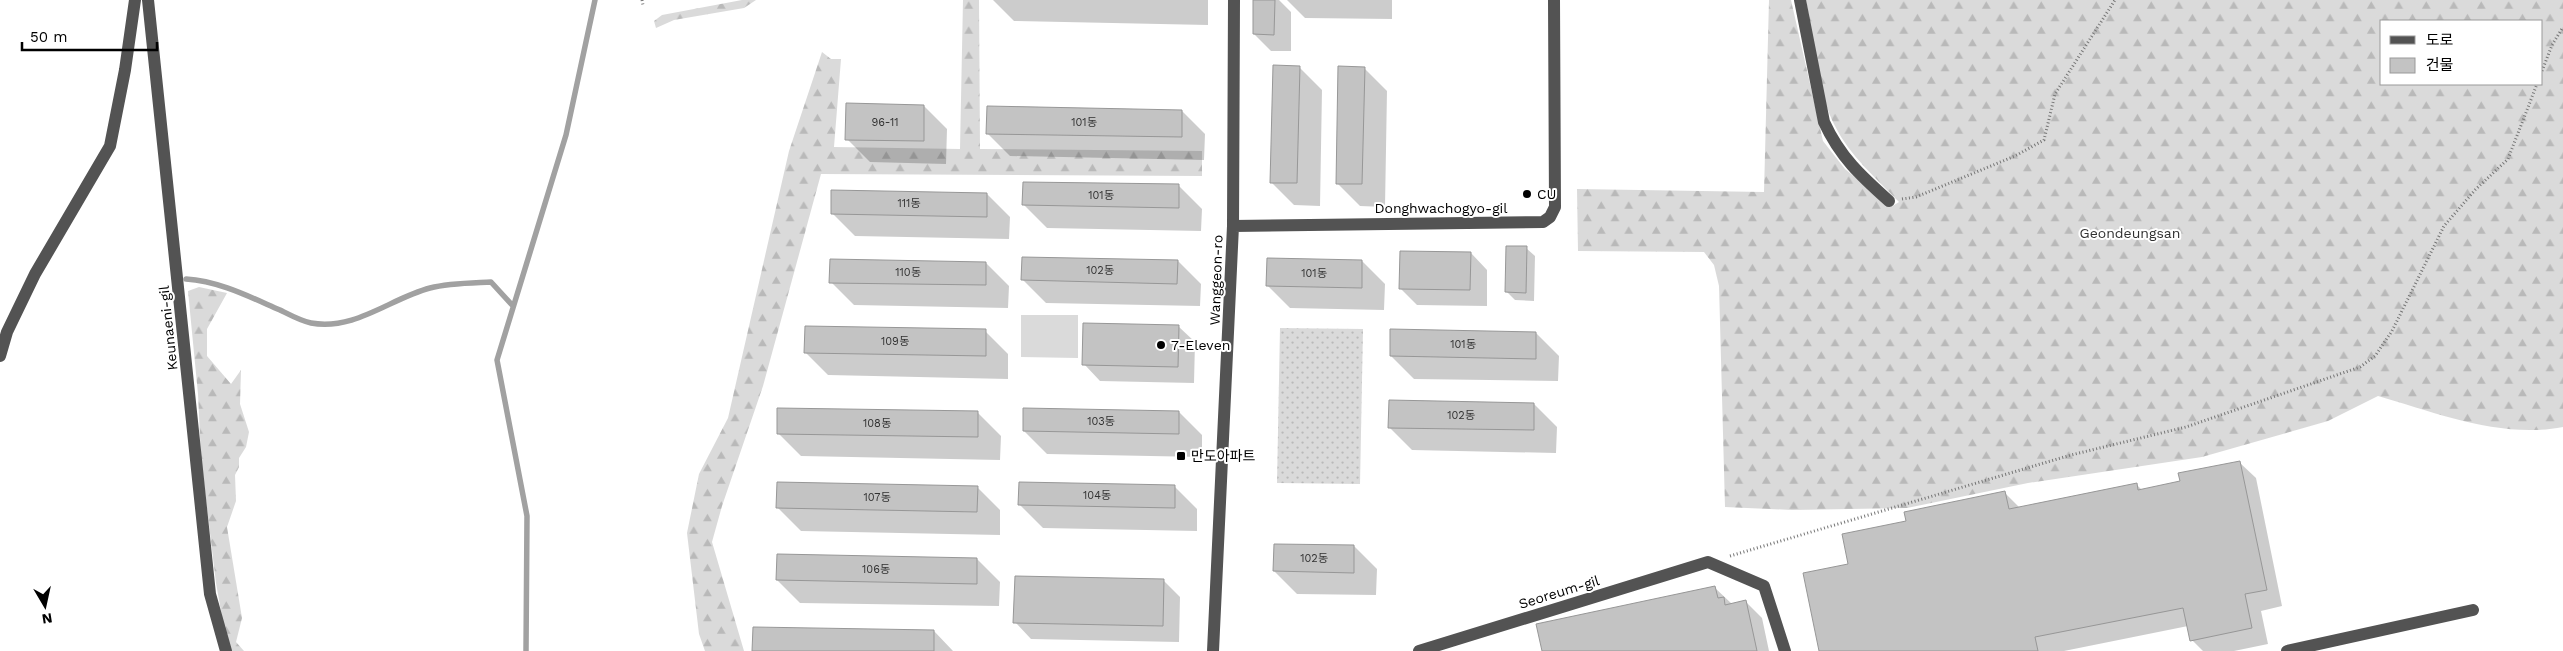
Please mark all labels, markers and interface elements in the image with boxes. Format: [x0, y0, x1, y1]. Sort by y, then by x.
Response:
scale bar [22, 20, 158, 52]
legend [2380, 20, 2543, 85]
text: 50 m [30, 28, 67, 46]
text: 도로 [2426, 31, 2454, 49]
text: 건물 [2426, 56, 2454, 74]
house number: 96-11 [871, 116, 899, 129]
house number: 101동 [1071, 116, 1097, 129]
place label: CU [1537, 186, 1557, 202]
marker: CU [1521, 188, 1533, 200]
house number: 101동 [1088, 189, 1114, 202]
house number: 111동 [898, 197, 921, 210]
street label: Donghwachogyo-gil [1374, 200, 1508, 216]
park label: Geondeungsan [2080, 225, 2180, 241]
street label: Wanggeon-ro [1206, 234, 1226, 326]
house number: 102동 [1086, 264, 1114, 277]
house number: 110동 [895, 266, 921, 279]
house number: 101동 [1301, 267, 1327, 280]
street label: Keunaeni-gil [156, 284, 180, 371]
house number: 109동 [881, 335, 909, 348]
place label: 7-Eleven [1171, 337, 1230, 353]
house number: 101동 [1450, 338, 1476, 351]
marker: 7-Eleven [1155, 339, 1167, 351]
house number: 102동 [1447, 409, 1475, 422]
house number: 103동 [1087, 415, 1115, 428]
house number: 108동 [863, 417, 891, 430]
place label: 만도아파트 [1191, 448, 1256, 464]
marker: 만도아파트 [1175, 450, 1187, 462]
house number: 104동 [1083, 489, 1111, 502]
house number: 107동 [863, 491, 891, 504]
house number: 102동 [1300, 552, 1328, 565]
house number: 106동 [862, 563, 890, 576]
street label: Seoreum-gil [1517, 572, 1602, 612]
north arrow [20, 581, 70, 631]
text: N [41, 610, 53, 628]

